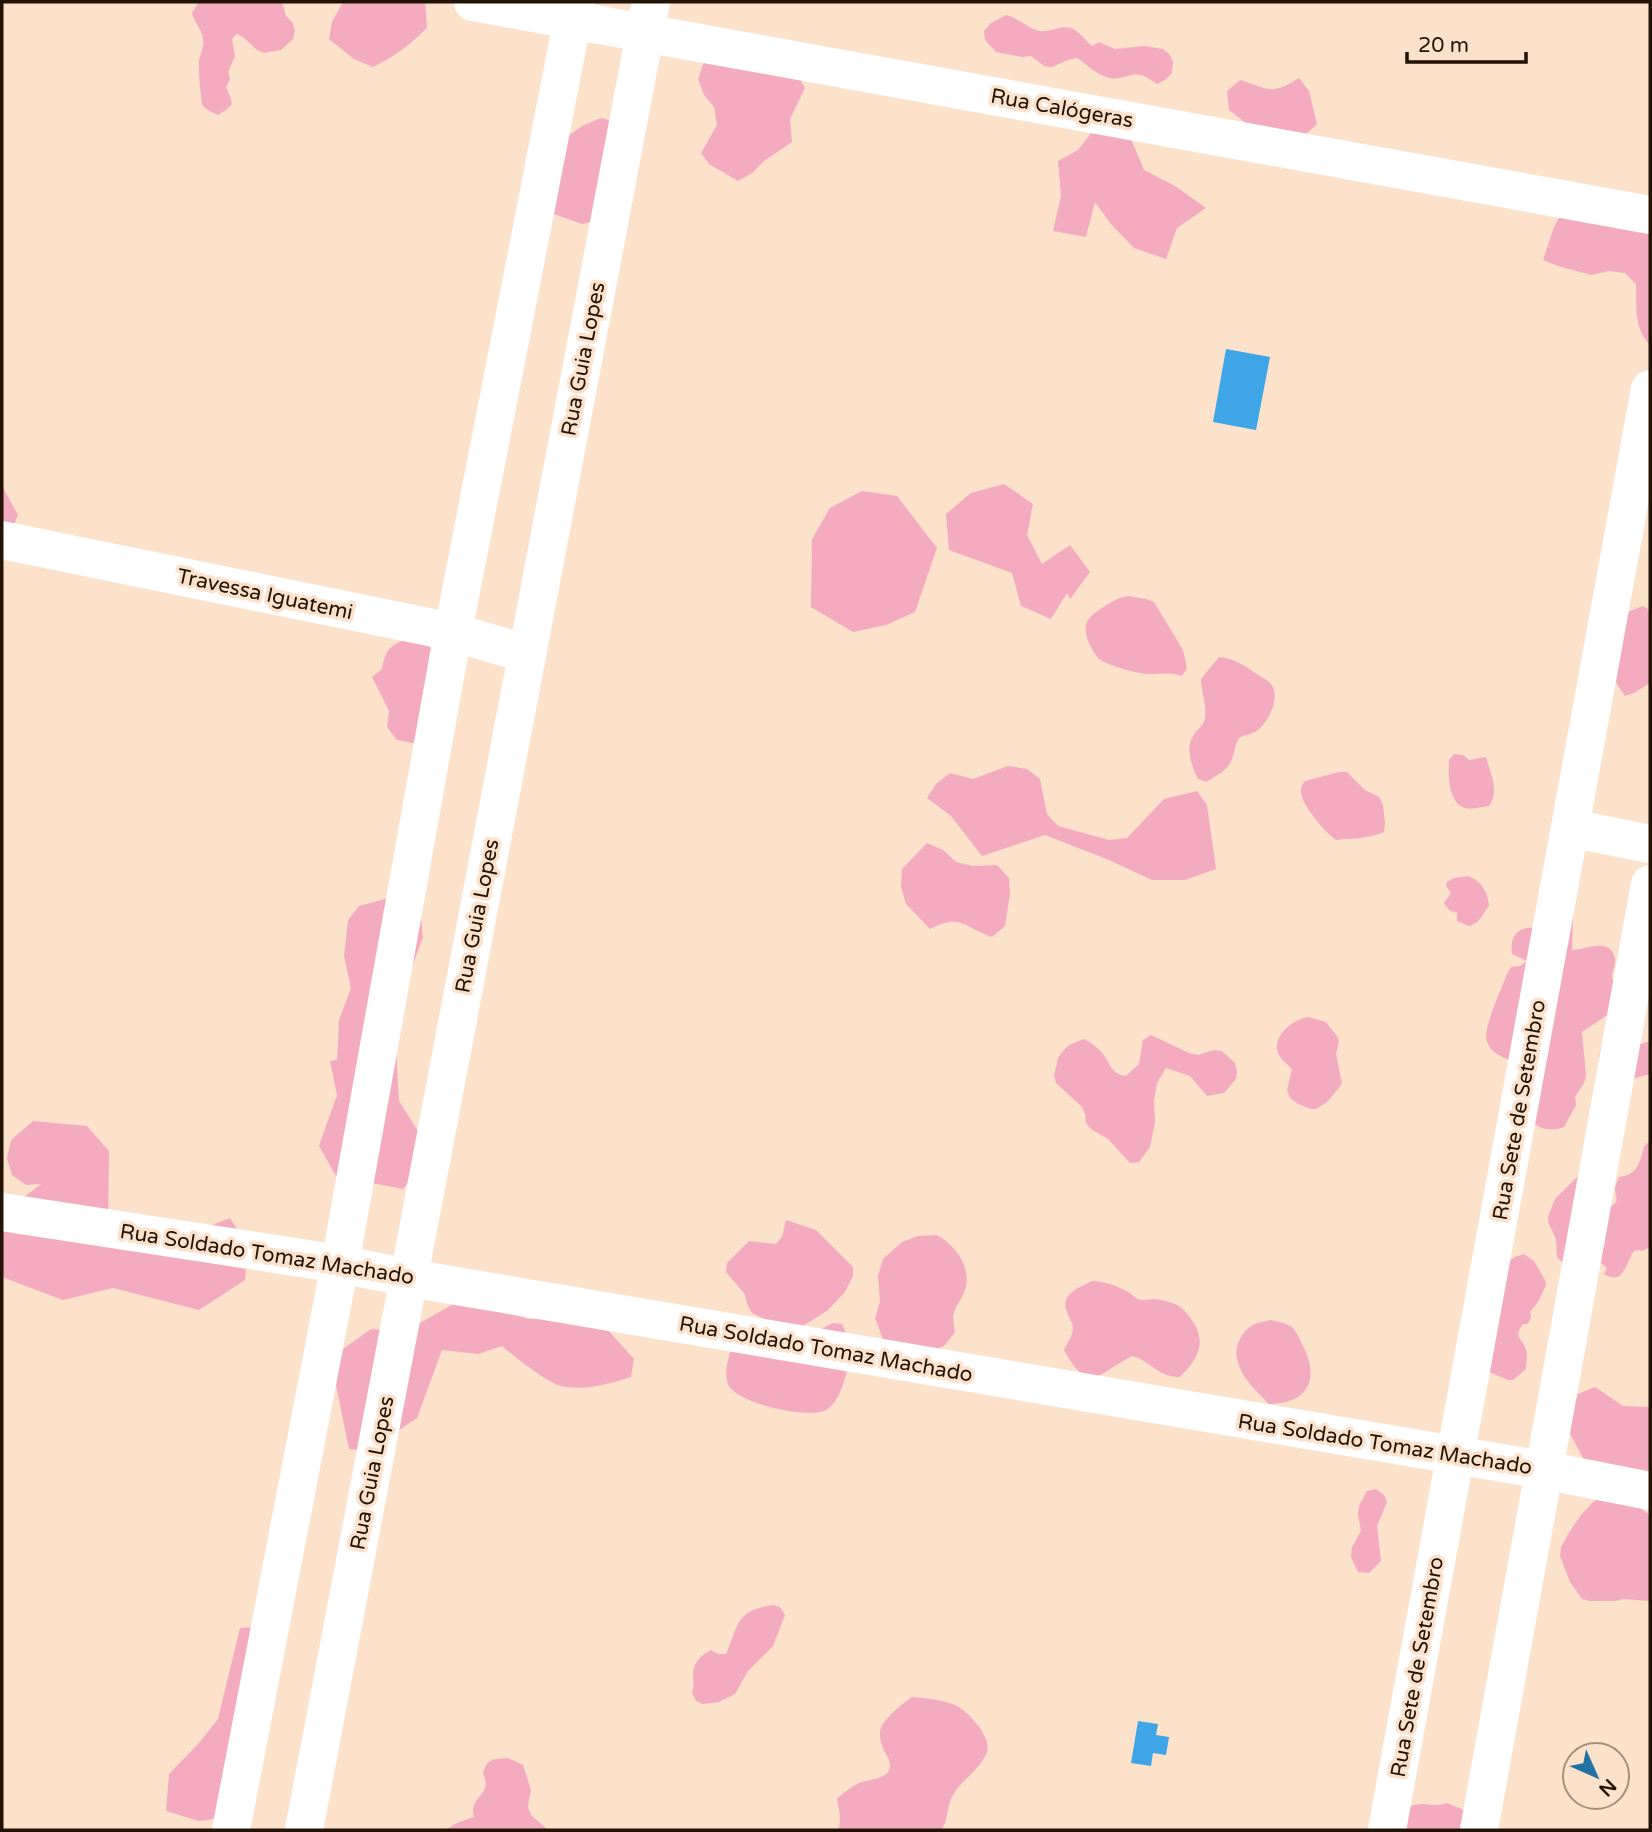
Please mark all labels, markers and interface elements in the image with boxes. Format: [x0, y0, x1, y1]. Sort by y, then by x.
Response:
scale bar [1407, 21, 1526, 65]
text: 20 m [1418, 33, 1469, 58]
street label: Rua Calógeras [989, 84, 1135, 133]
street label: Rua Guia Lopes [556, 280, 611, 438]
street label: Travessa Iguatemi [175, 564, 355, 625]
street label: Rua Guia Lopes [450, 837, 505, 995]
street label: Rua Sete de Setembro [1488, 998, 1551, 1222]
street label: Rua Soldado Tomaz Machado [118, 1219, 416, 1290]
street label: Rua Soldado Tomaz Machado [677, 1311, 975, 1388]
street label: Rua Guia Lopes [345, 1394, 400, 1552]
street label: Rua Soldado Tomaz Machado [1236, 1409, 1534, 1480]
street label: Rua Sete de Setembro [1386, 1555, 1449, 1779]
north arrow [1561, 1741, 1631, 1811]
text: N [1594, 1774, 1620, 1800]

